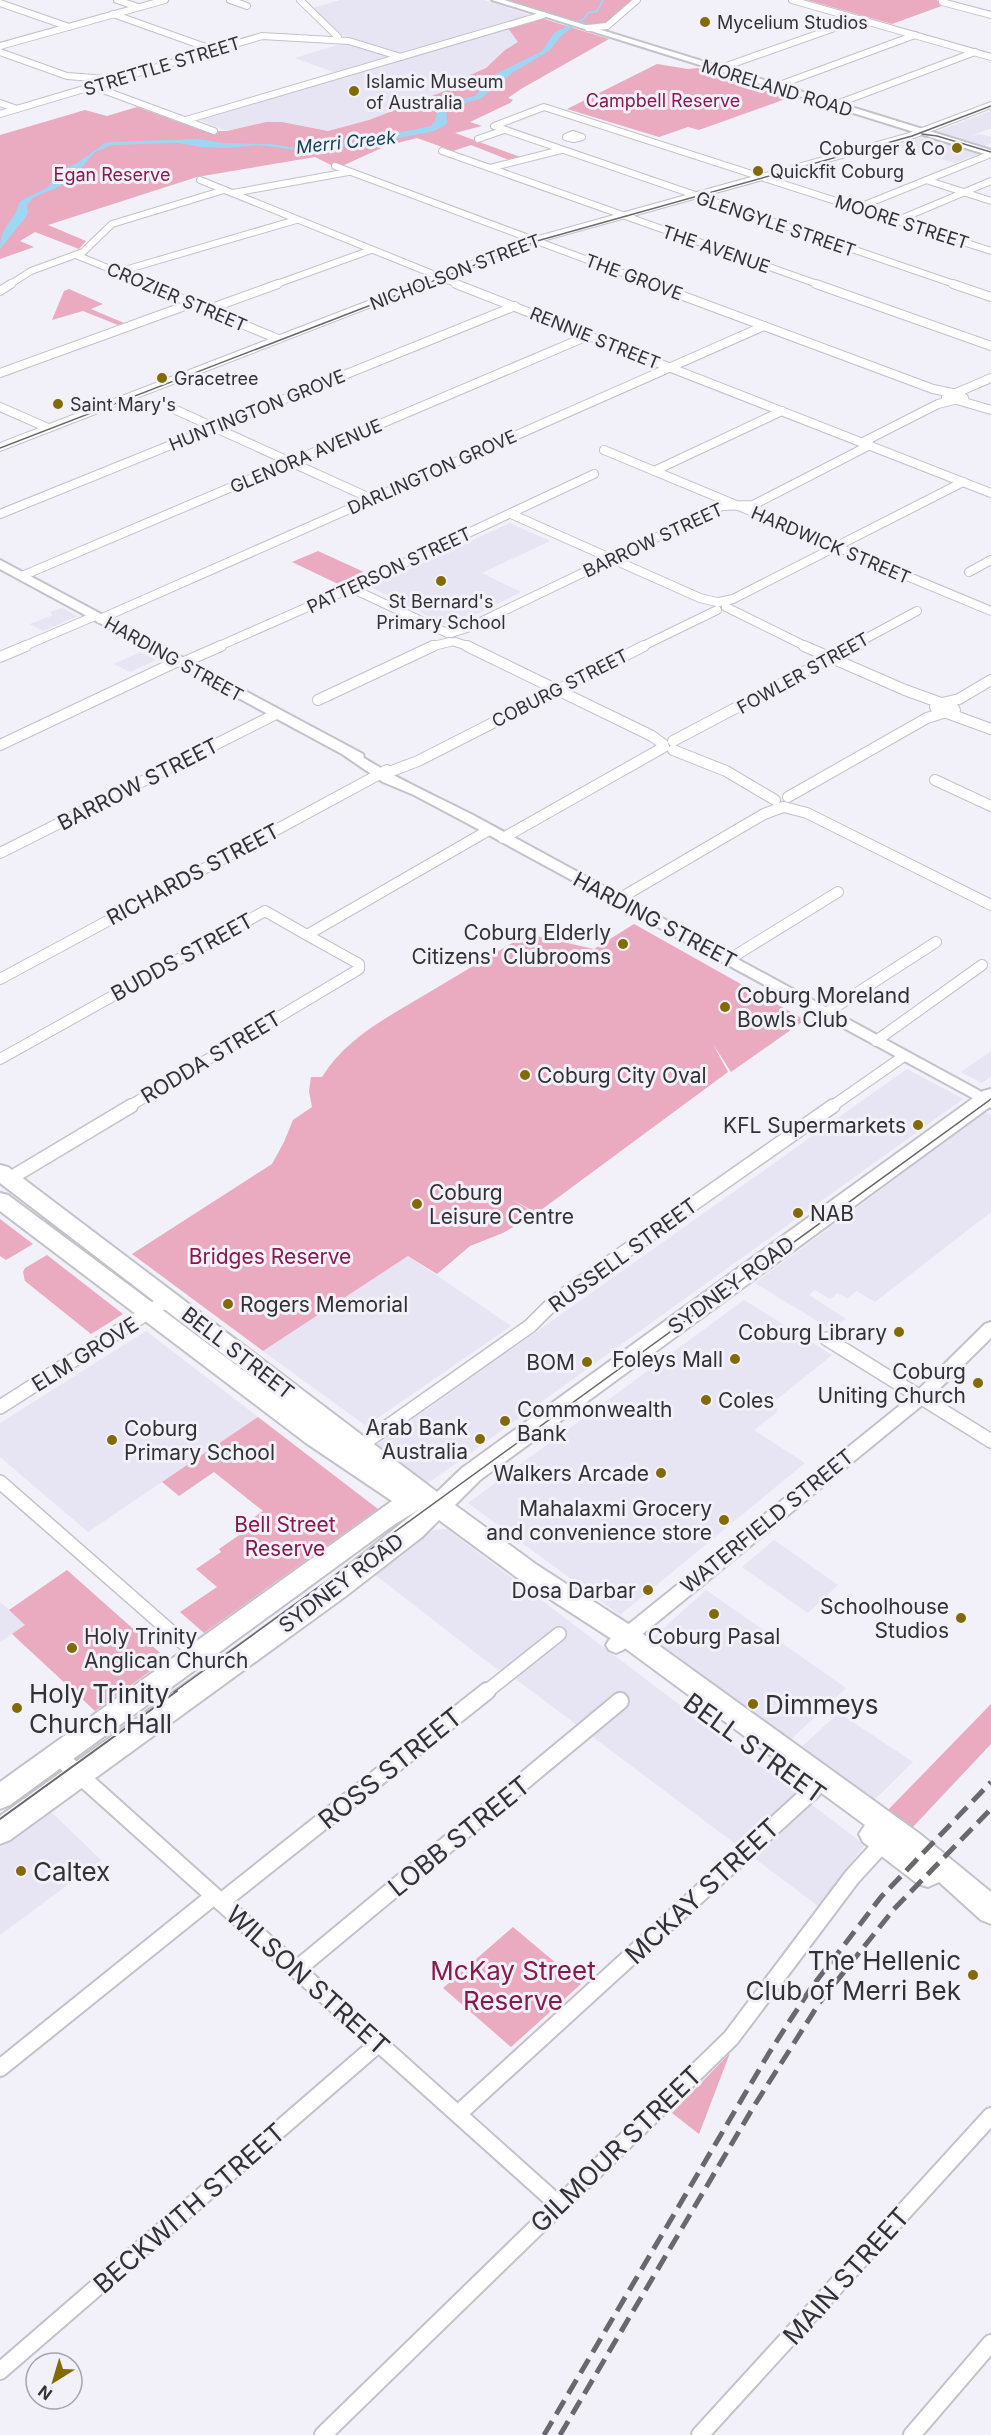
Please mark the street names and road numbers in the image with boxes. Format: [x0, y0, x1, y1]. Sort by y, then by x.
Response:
street label: STRETTLE STREET [81, 32, 243, 100]
street label: MORELAND ROAD [699, 55, 855, 121]
street label: GLENGYLE STREET [693, 187, 859, 261]
street label: MOORE STREET [833, 190, 971, 254]
street label: THE AVENUE [659, 221, 773, 277]
street label: NICHOLSON STREET [367, 230, 543, 314]
street label: THE GROVE [582, 250, 686, 304]
street label: CROZIER STREET [104, 258, 250, 336]
street label: RENNIE STREET [527, 302, 663, 374]
street label: HUNTINGTON GROVE [166, 365, 348, 455]
street label: GLENORA AVENUE [227, 414, 385, 498]
street label: DARLINGTON GROVE [344, 425, 520, 519]
street label: BARROW STREET [580, 498, 726, 582]
street label: HARDWICK STREET [748, 502, 914, 588]
street label: PATTERSON STREET [304, 523, 474, 617]
street label: HARDING STREET [101, 612, 247, 706]
street label: FOWLER STREET [733, 628, 873, 718]
street label: COBURG STREET [488, 645, 632, 731]
street label: BARROW STREET [53, 733, 223, 835]
street label: RICHARDS STREET [102, 818, 284, 930]
street label: HARDING STREET [569, 866, 741, 974]
street label: BUDDS STREET [107, 908, 257, 1006]
street label: RODDA STREET [136, 1005, 286, 1109]
street label: RUSSELL STREET [544, 1193, 702, 1317]
street label: SYDNEY ROAD [663, 1231, 799, 1339]
street label: BELL STREET [177, 1301, 299, 1405]
street label: ELM GROVE [27, 1311, 143, 1397]
street label: WATERFIELD STREET [676, 1444, 858, 1598]
street label: SYDNEY ROAD [274, 1528, 408, 1638]
street label: BELL STREET [678, 1686, 832, 1810]
street label: ROSS STREET [312, 1701, 468, 1835]
street label: LOBB STREET [382, 1769, 536, 1903]
street label: MCKAY STREET [619, 1812, 785, 1970]
street label: WILSON STREET [220, 1899, 396, 2061]
street label: GILMOUR STREET [524, 2059, 708, 2239]
street label: BECKWITH STREET [87, 2116, 291, 2300]
street label: MAIN STREET [776, 2201, 916, 2351]

